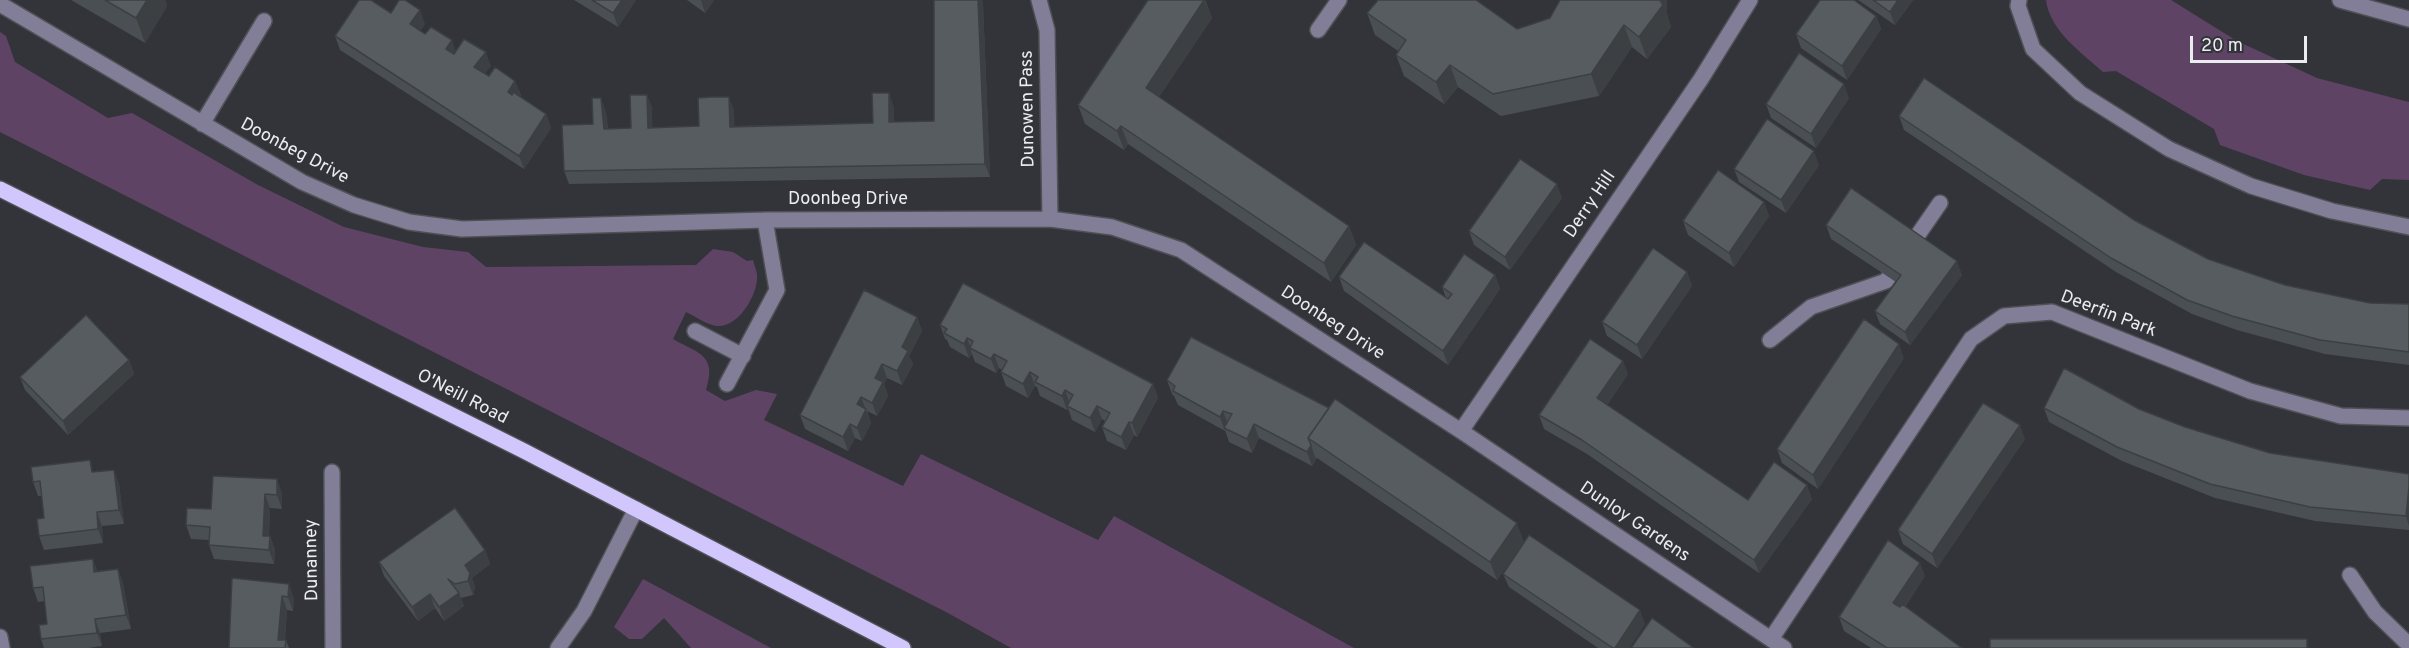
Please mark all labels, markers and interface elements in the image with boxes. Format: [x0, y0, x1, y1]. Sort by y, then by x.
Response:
scale bar [2193, 24, 2310, 62]
text: 20 m [2201, 35, 2243, 58]
street label: Dunowen Pass [1017, 50, 1041, 168]
street label: Doonbeg Drive [236, 114, 352, 190]
street label: Derry Hill [1561, 167, 1621, 243]
street label: Doonbeg Drive [788, 189, 908, 211]
street label: Doonbeg Drive [1276, 282, 1388, 366]
street label: Deerfin Park [2057, 287, 2159, 343]
street label: O'Neill Road [413, 366, 511, 430]
street label: Dunloy Gardens [1575, 478, 1693, 568]
street label: Dunanney [301, 519, 325, 601]

